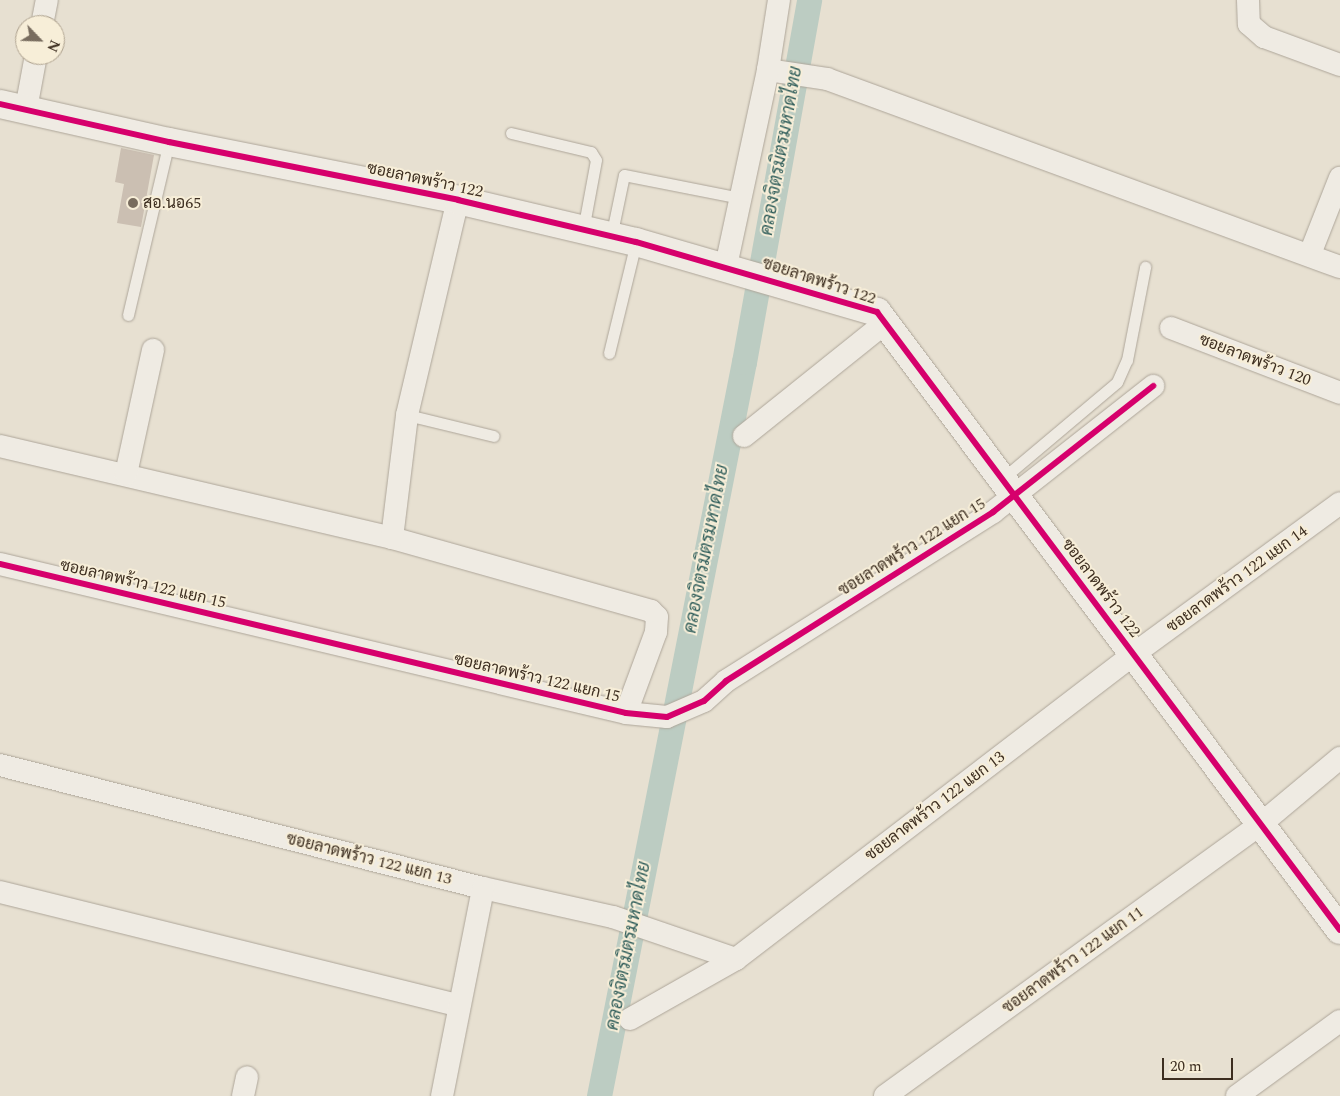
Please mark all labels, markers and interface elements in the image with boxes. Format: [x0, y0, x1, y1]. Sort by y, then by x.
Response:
north arrow [15, 15, 65, 65]
text: N [41, 36, 65, 55]
water label: คลองจิตรมิตรมหาดไทย [756, 65, 808, 237]
street label: ซอยลาดพร้าว 122 [365, 158, 485, 202]
place label: สอ.นอ65 [143, 193, 201, 213]
marker: สอ.นอ65 [127, 197, 139, 209]
street label: ซอยลาดพร้าว 122 [760, 254, 878, 308]
street label: ซอยลาดพร้าว 120 [1196, 330, 1314, 390]
water label: คลองจิตรมิตรมหาดไทย [680, 463, 734, 635]
street label: ซอยลาดพร้าว 122 แยก 15 [835, 494, 989, 600]
street label: ซอยลาดพร้าว 122 แยก 14 [1163, 521, 1311, 637]
street label: ซอยลาดพร้าว 122 [1058, 535, 1144, 641]
street label: ซอยลาดพร้าว 122 แยก 15 [58, 556, 228, 612]
street label: ซอยลาดพร้าว 122 แยก 15 [452, 650, 622, 706]
street label: ซอยลาดพร้าว 122 แยก 13 [861, 747, 1009, 865]
street label: ซอยลาดพร้าว 122 แยก 13 [284, 829, 454, 889]
water label: คลองจิตรมิตรมหาดไทย [602, 860, 656, 1032]
street label: ซอยลาดพร้าว 122 แยก 11 [999, 902, 1147, 1018]
scale bar [1165, 1048, 1236, 1080]
text: 20 m [1170, 1055, 1202, 1078]

